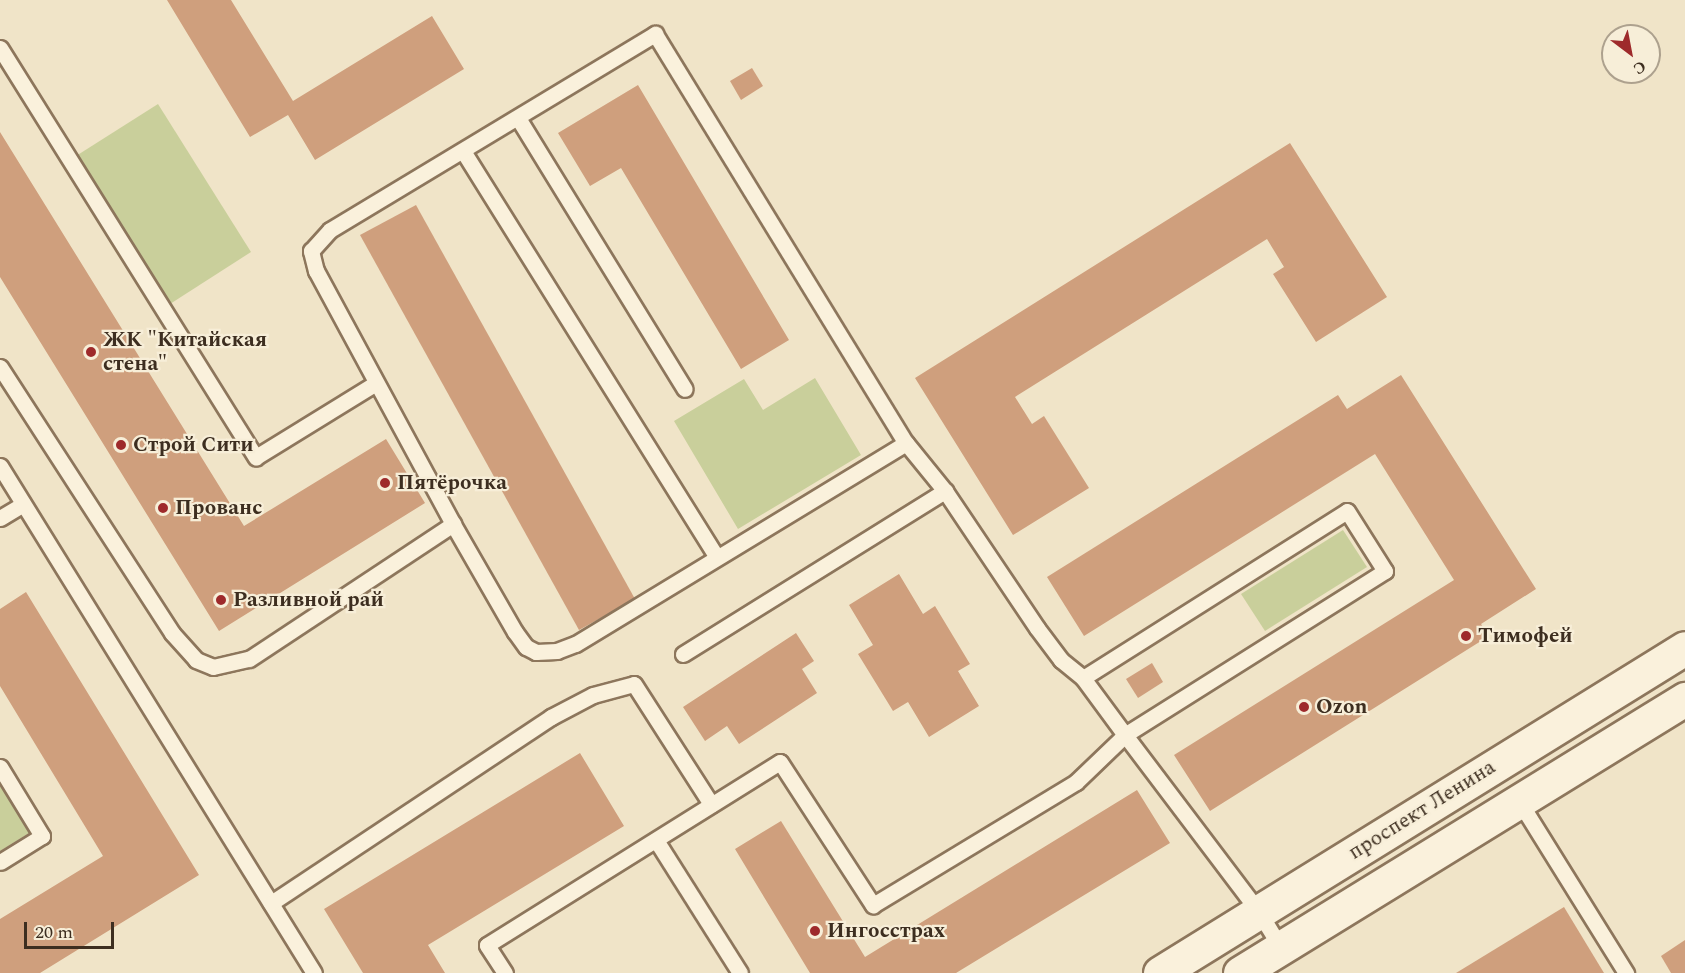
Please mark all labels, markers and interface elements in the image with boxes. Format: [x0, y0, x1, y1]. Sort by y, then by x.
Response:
north arrow [1601, 24, 1661, 84]
text: С [1628, 54, 1651, 81]
place label: ЖК "Китайская стена" [103, 327, 267, 377]
marker: ЖК "Китайская стена" [84, 345, 98, 359]
place label: Строй Сити [133, 432, 254, 458]
marker: Строй Сити [114, 438, 128, 452]
place label: Пятёрочка [397, 470, 507, 496]
marker: Пятёрочка [378, 476, 392, 490]
place label: Прованс [175, 495, 262, 521]
marker: Прованс [156, 501, 170, 515]
place label: Разливной рай [233, 587, 384, 613]
marker: Разливной рай [214, 593, 228, 607]
place label: Тимофей [1478, 623, 1573, 649]
marker: Тимофей [1459, 629, 1473, 643]
place label: Ozon [1316, 694, 1367, 720]
marker: Ozon [1297, 700, 1311, 714]
street label: проспект Ленина [1344, 755, 1500, 865]
scale bar [27, 910, 117, 948]
place label: Ингосстрах [827, 918, 945, 944]
text: 20 m [35, 919, 73, 946]
marker: Ингосстрах [808, 924, 822, 938]

